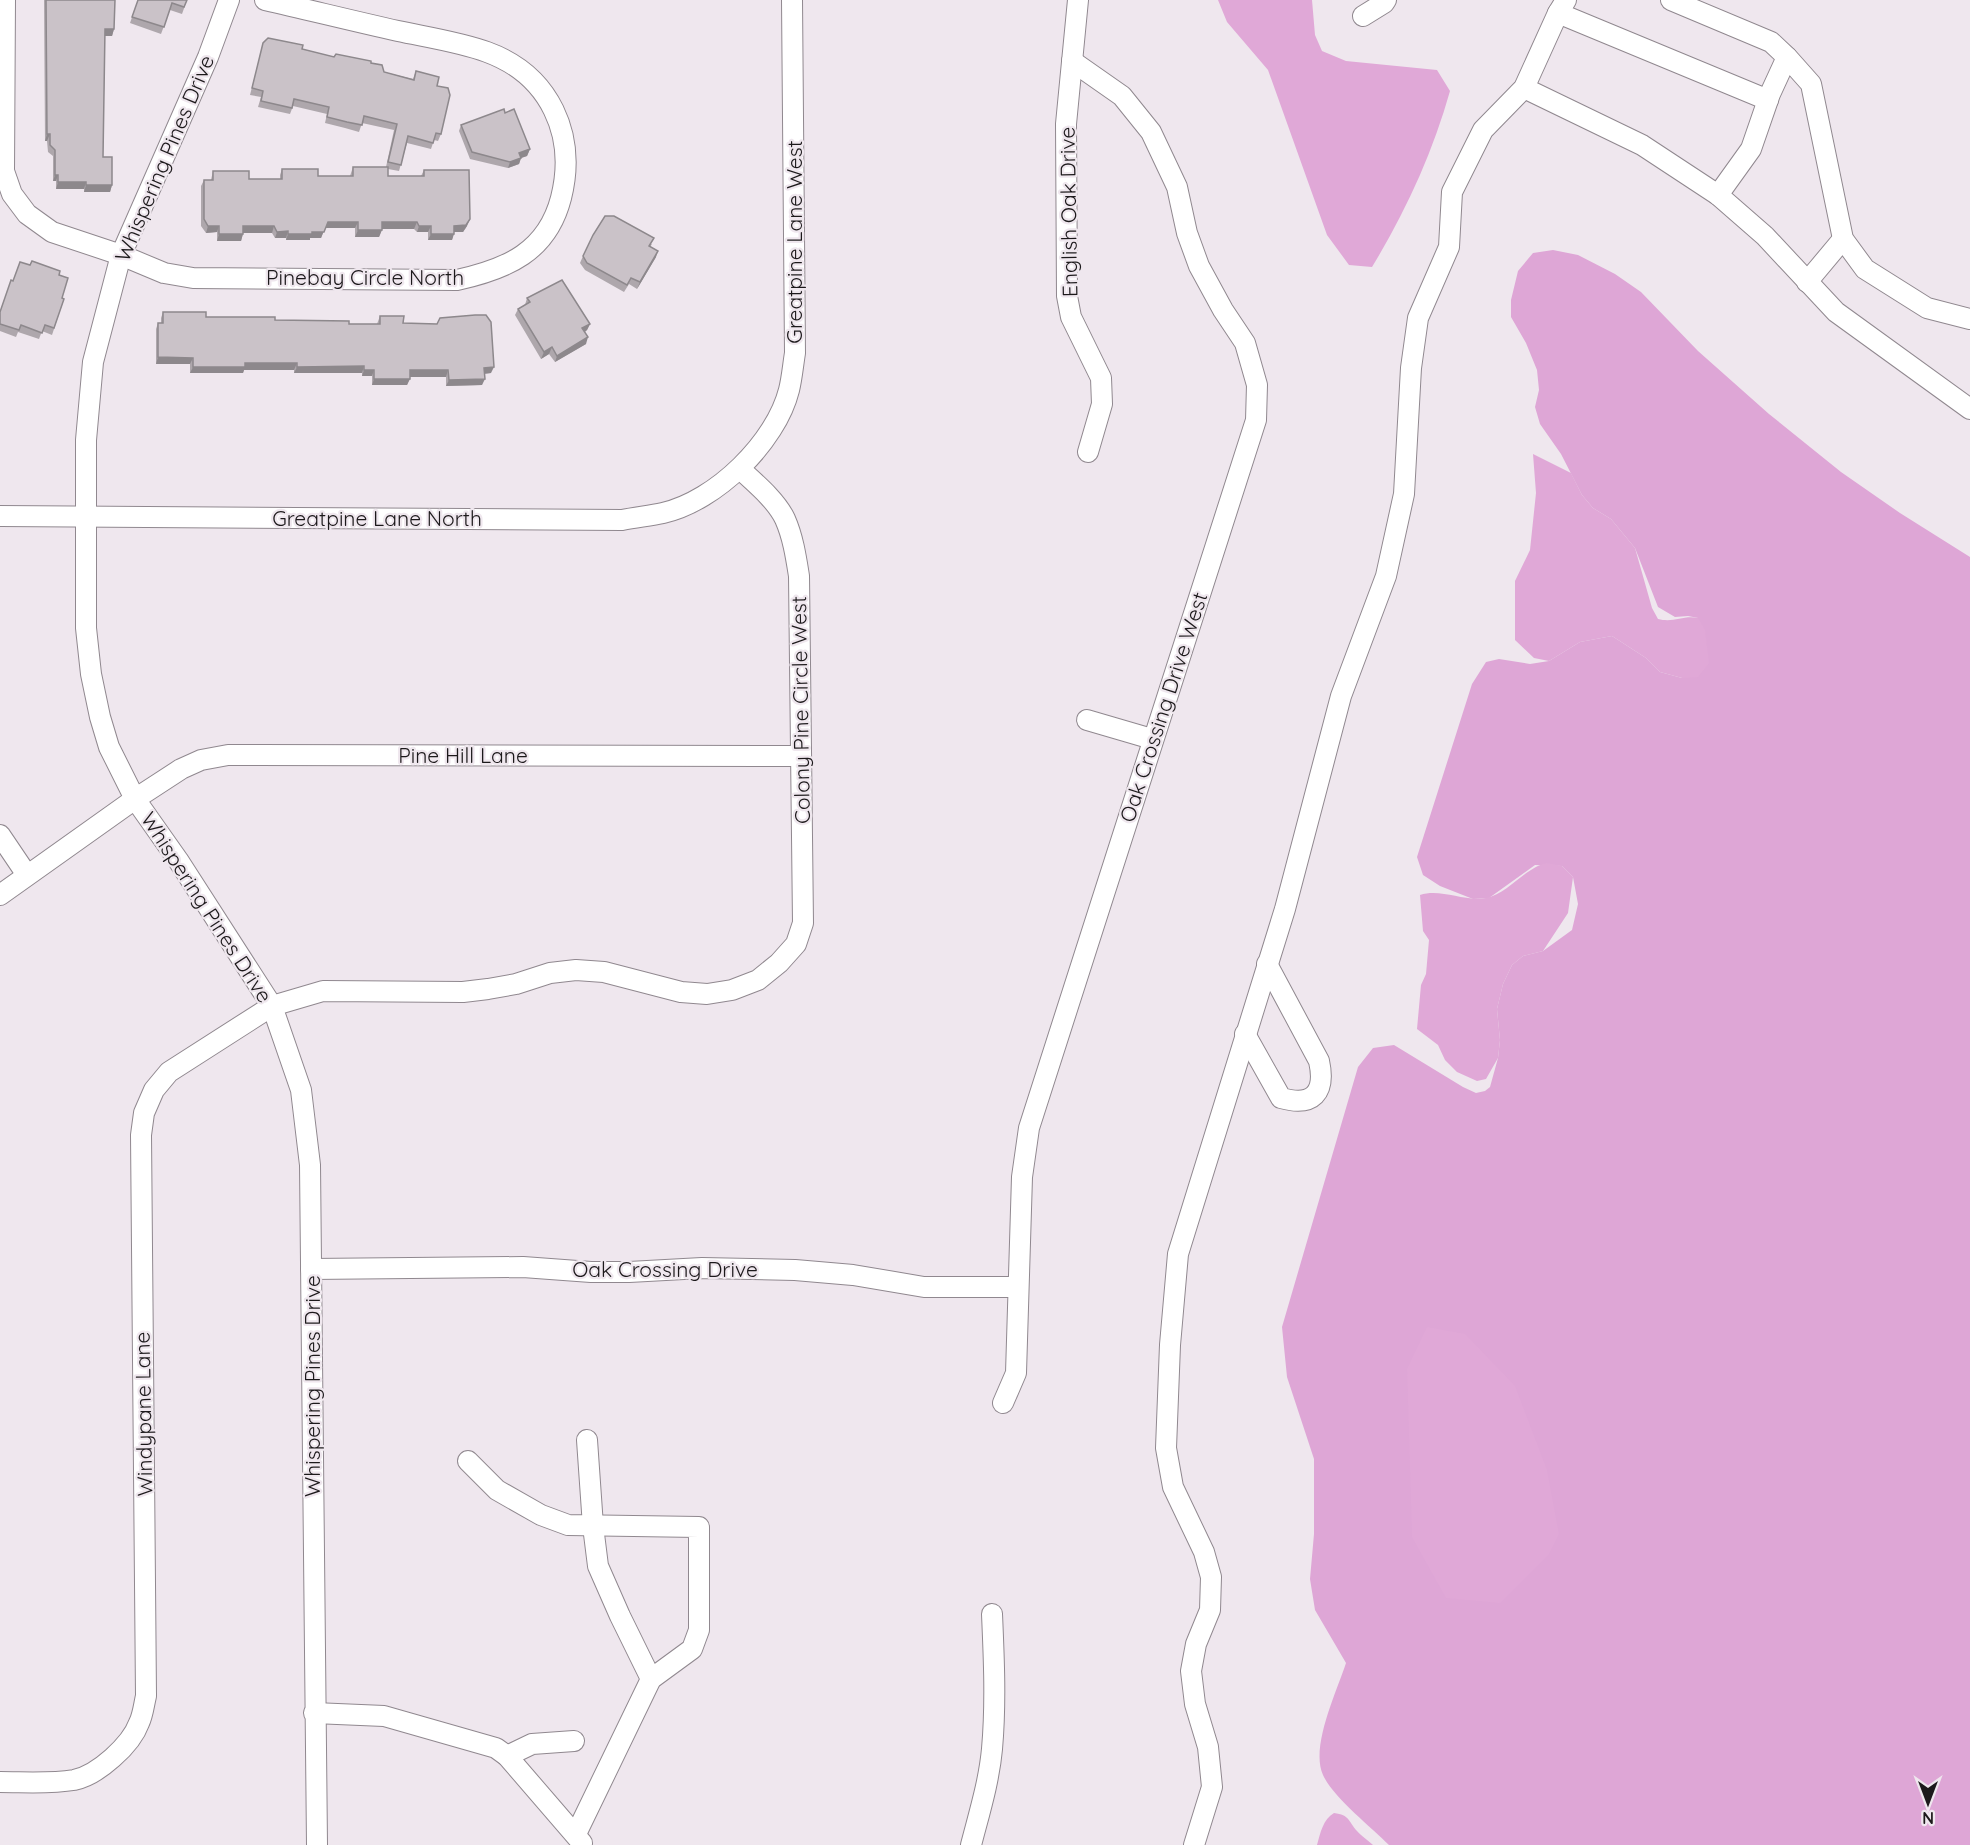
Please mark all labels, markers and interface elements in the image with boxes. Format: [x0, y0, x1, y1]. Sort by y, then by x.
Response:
street label: Whispering Pines Drive [109, 51, 219, 265]
street label: English Oak Drive [1054, 127, 1082, 297]
street label: Greatpine Lane West [781, 140, 807, 344]
street label: Pinebay Circle North [266, 264, 464, 290]
street label: Greatpine Lane North [272, 505, 482, 531]
street label: Oak Crossing Drive West [1114, 589, 1212, 825]
street label: Colony Pine Circle West [785, 596, 815, 824]
street label: Pine Hill Lane [398, 742, 528, 768]
street label: Whispering Pines Drive [136, 807, 278, 1007]
street label: Oak Crossing Drive [572, 1256, 758, 1282]
street label: Whispering Pines Drive [299, 1275, 325, 1497]
street label: Windypane Lane [129, 1331, 157, 1497]
north arrow [1898, 1773, 1958, 1833]
text: N [1922, 1808, 1934, 1828]

